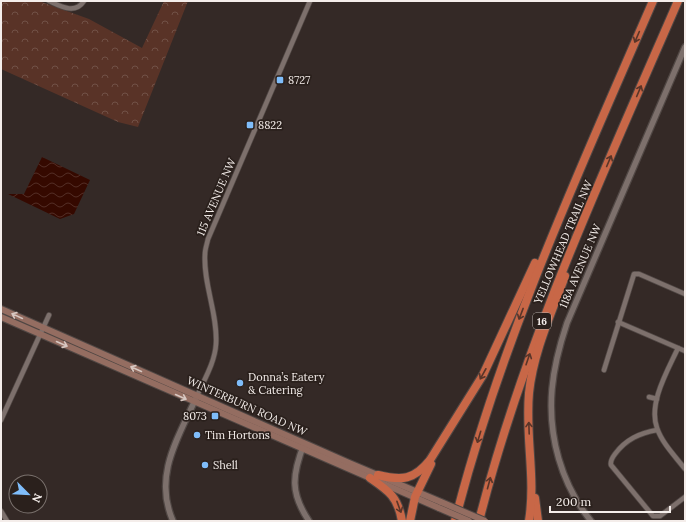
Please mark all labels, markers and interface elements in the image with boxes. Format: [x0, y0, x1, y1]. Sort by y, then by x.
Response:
one-way arrow [633, 30, 641, 42]
place label: 8727 [288, 73, 310, 87]
marker: 8727 [275, 75, 285, 85]
one-way arrow [636, 86, 643, 98]
place label: 8822 [258, 118, 282, 132]
marker: 8822 [245, 120, 255, 130]
street label: 115 AVENUE NW [193, 155, 239, 238]
one-way arrow [606, 156, 613, 168]
street label: YELLOWHEAD TRAIL NW [530, 177, 596, 307]
street label: 118A AVENUE NW [556, 221, 604, 310]
one-way arrow [516, 307, 524, 319]
one-way arrow [11, 312, 23, 319]
road number: 16 [533, 313, 551, 329]
one-way arrow [56, 341, 68, 349]
one-way arrow [525, 353, 532, 366]
one-way arrow [130, 365, 142, 372]
one-way arrow [479, 367, 487, 379]
place label: Donna’s Eatery & Catering [248, 370, 325, 397]
street label: WINTERBURN ROAD NW [185, 373, 310, 439]
marker: Donna’s Eatery & Catering [235, 378, 245, 388]
one-way arrow [175, 393, 187, 401]
place label: 8073 [183, 409, 207, 423]
marker: 8073 [210, 411, 220, 421]
one-way arrow [525, 422, 533, 435]
place label: Tim Hortons [205, 428, 270, 442]
marker: Tim Hortons [192, 430, 202, 440]
one-way arrow [475, 430, 482, 443]
place label: Shell [213, 458, 238, 472]
marker: Shell [200, 460, 210, 470]
north arrow [8, 474, 48, 514]
one-way arrow [486, 477, 493, 490]
scale bar [550, 488, 670, 514]
text: N [29, 491, 45, 505]
text: 200 m [556, 494, 592, 509]
one-way arrow [395, 501, 403, 513]

